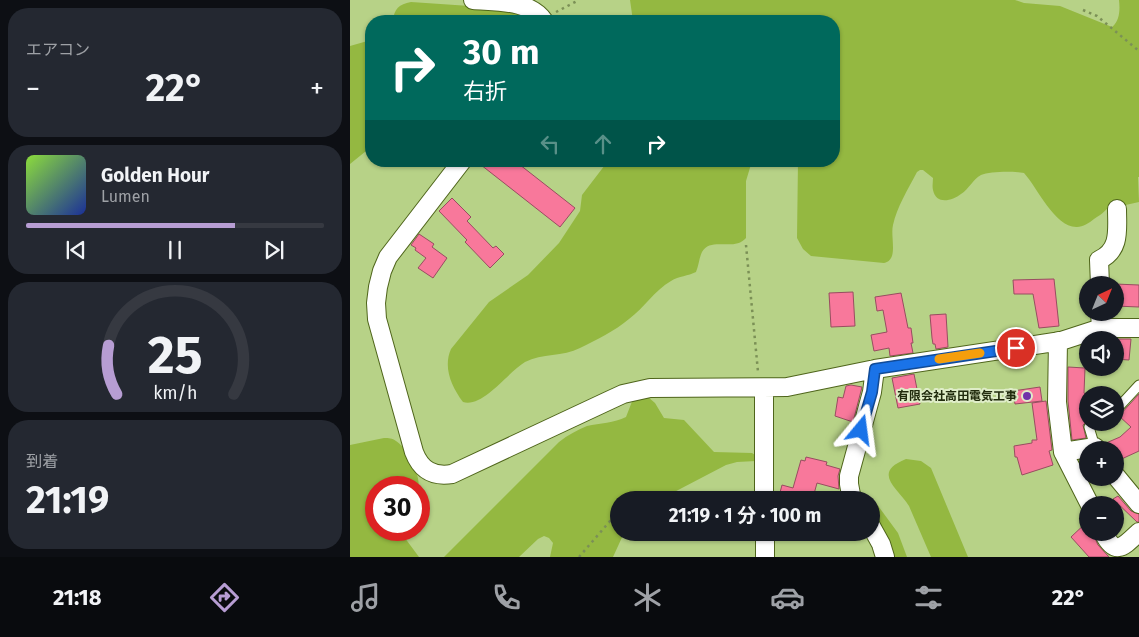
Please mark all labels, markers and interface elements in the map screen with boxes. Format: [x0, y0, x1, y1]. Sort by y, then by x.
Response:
text: 30 m [463, 31, 540, 73]
icon: right [380, 35, 445, 100]
text: エアコン [26, 40, 90, 59]
text: 22° [145, 65, 205, 111]
text: − [26, 72, 40, 105]
text: + [310, 72, 324, 105]
text: 右折 [463, 78, 507, 105]
icon: left [536, 130, 564, 158]
icon: ahead [589, 130, 617, 158]
icon: right [642, 130, 670, 158]
text: Golden Hour [101, 164, 210, 187]
text: Lumen [101, 187, 150, 206]
icon: previous [62, 236, 90, 264]
icon: pause [161, 236, 189, 264]
icon: next [260, 236, 288, 264]
north arrow [1079, 276, 1124, 321]
map controls [1079, 276, 1124, 541]
text: 25 [148, 324, 202, 387]
pin [995, 327, 1037, 369]
button: sound [1079, 331, 1124, 376]
icon: arrive [1002, 334, 1030, 362]
text: km/h [153, 382, 197, 404]
button: layers [1079, 386, 1124, 431]
place label: 有限会社高田電気工事 [897, 389, 1017, 403]
marker: 有限会社高田電気工事 [1021, 390, 1033, 402]
position arrow [834, 403, 886, 455]
button: + [1079, 441, 1124, 486]
text: 到着 [26, 452, 58, 471]
speed limit sign: 30 [365, 476, 430, 541]
text: 21:19 [26, 477, 109, 523]
button: − [1079, 496, 1124, 541]
text: 21:19 · 1 分 · 100 m [669, 504, 821, 527]
icon: directions [207, 580, 242, 615]
icon: music [348, 580, 383, 615]
icon: phone [489, 580, 524, 615]
icon: climate [630, 580, 665, 615]
icon: car [770, 580, 805, 615]
icon: filters [911, 580, 946, 615]
text: 21:18 [53, 584, 102, 611]
text: 22° [1052, 584, 1086, 611]

